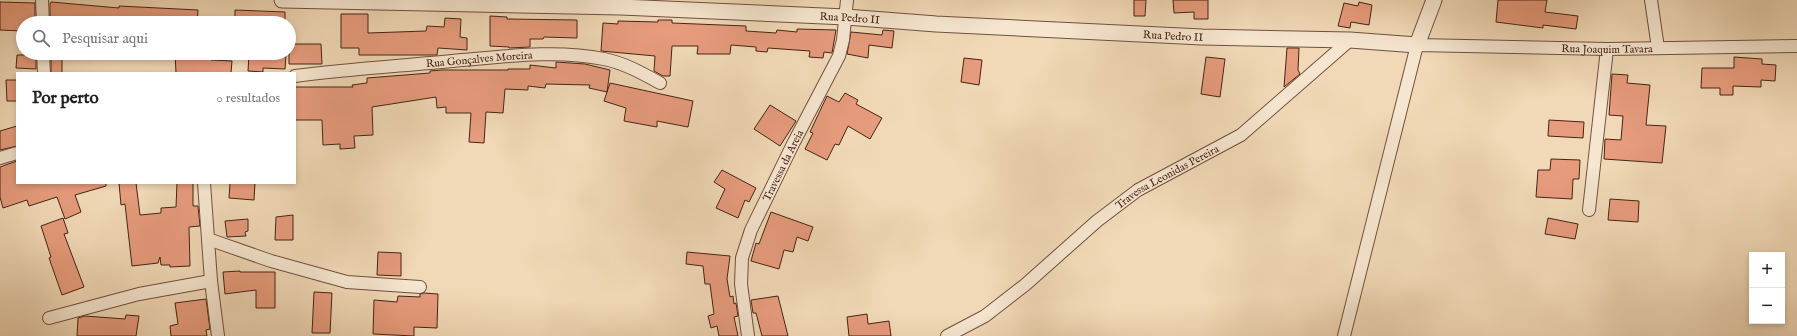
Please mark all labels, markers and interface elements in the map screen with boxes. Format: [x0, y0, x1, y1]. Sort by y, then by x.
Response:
street label: Rua Pedro II [819, 10, 880, 28]
search box [16, 16, 296, 60]
icon: search [30, 27, 52, 49]
street label: Rua Pedro II [1143, 28, 1204, 45]
text: Pesquisar aqui [62, 29, 148, 48]
street label: Rua Joaquim Tavara [1561, 42, 1653, 57]
street label: Rua Gonçalves Moreira [425, 49, 533, 71]
text: Por perto [32, 88, 99, 109]
text: 0 resultados [217, 90, 280, 107]
street label: Travessa da Areia [760, 127, 807, 204]
street label: Travessa Leonidas Pereira [1113, 142, 1222, 213]
map controls [1749, 252, 1785, 324]
button: + [1749, 252, 1785, 288]
button: − [1749, 288, 1785, 324]

